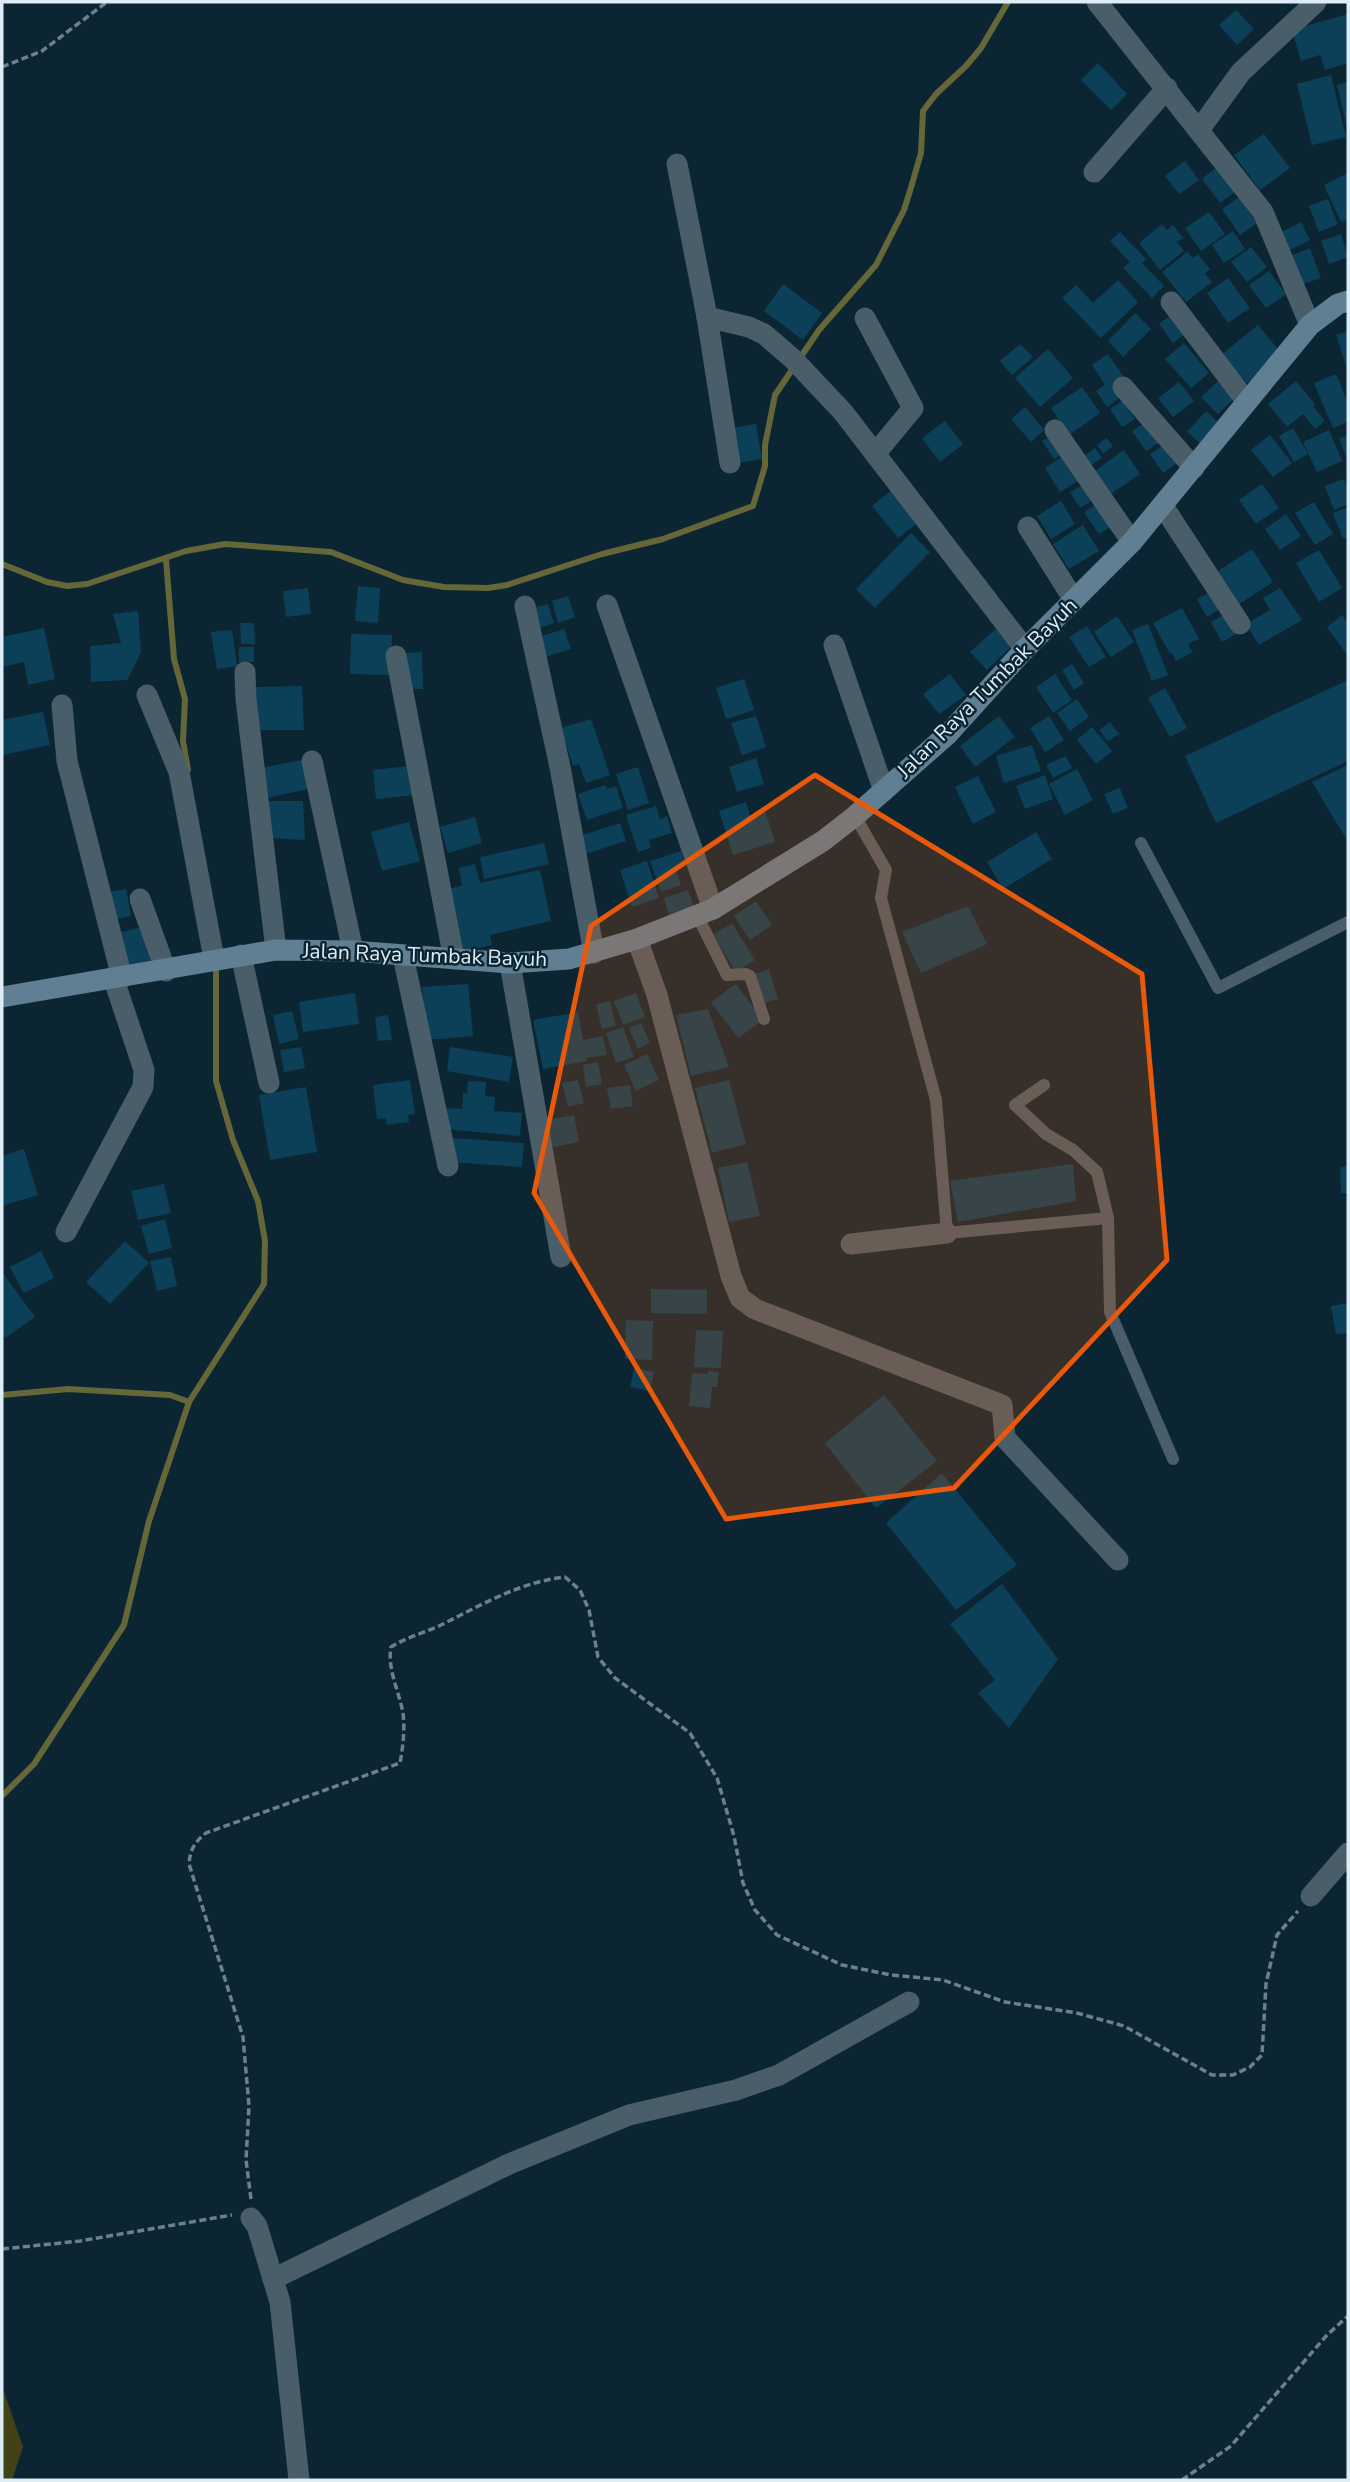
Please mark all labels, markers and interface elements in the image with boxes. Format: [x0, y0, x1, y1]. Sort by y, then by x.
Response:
street label: Jalan Raya Tumbak Bayuh [890, 592, 1083, 785]
street label: Jalan Raya Tumbak Bayuh [301, 937, 548, 973]

